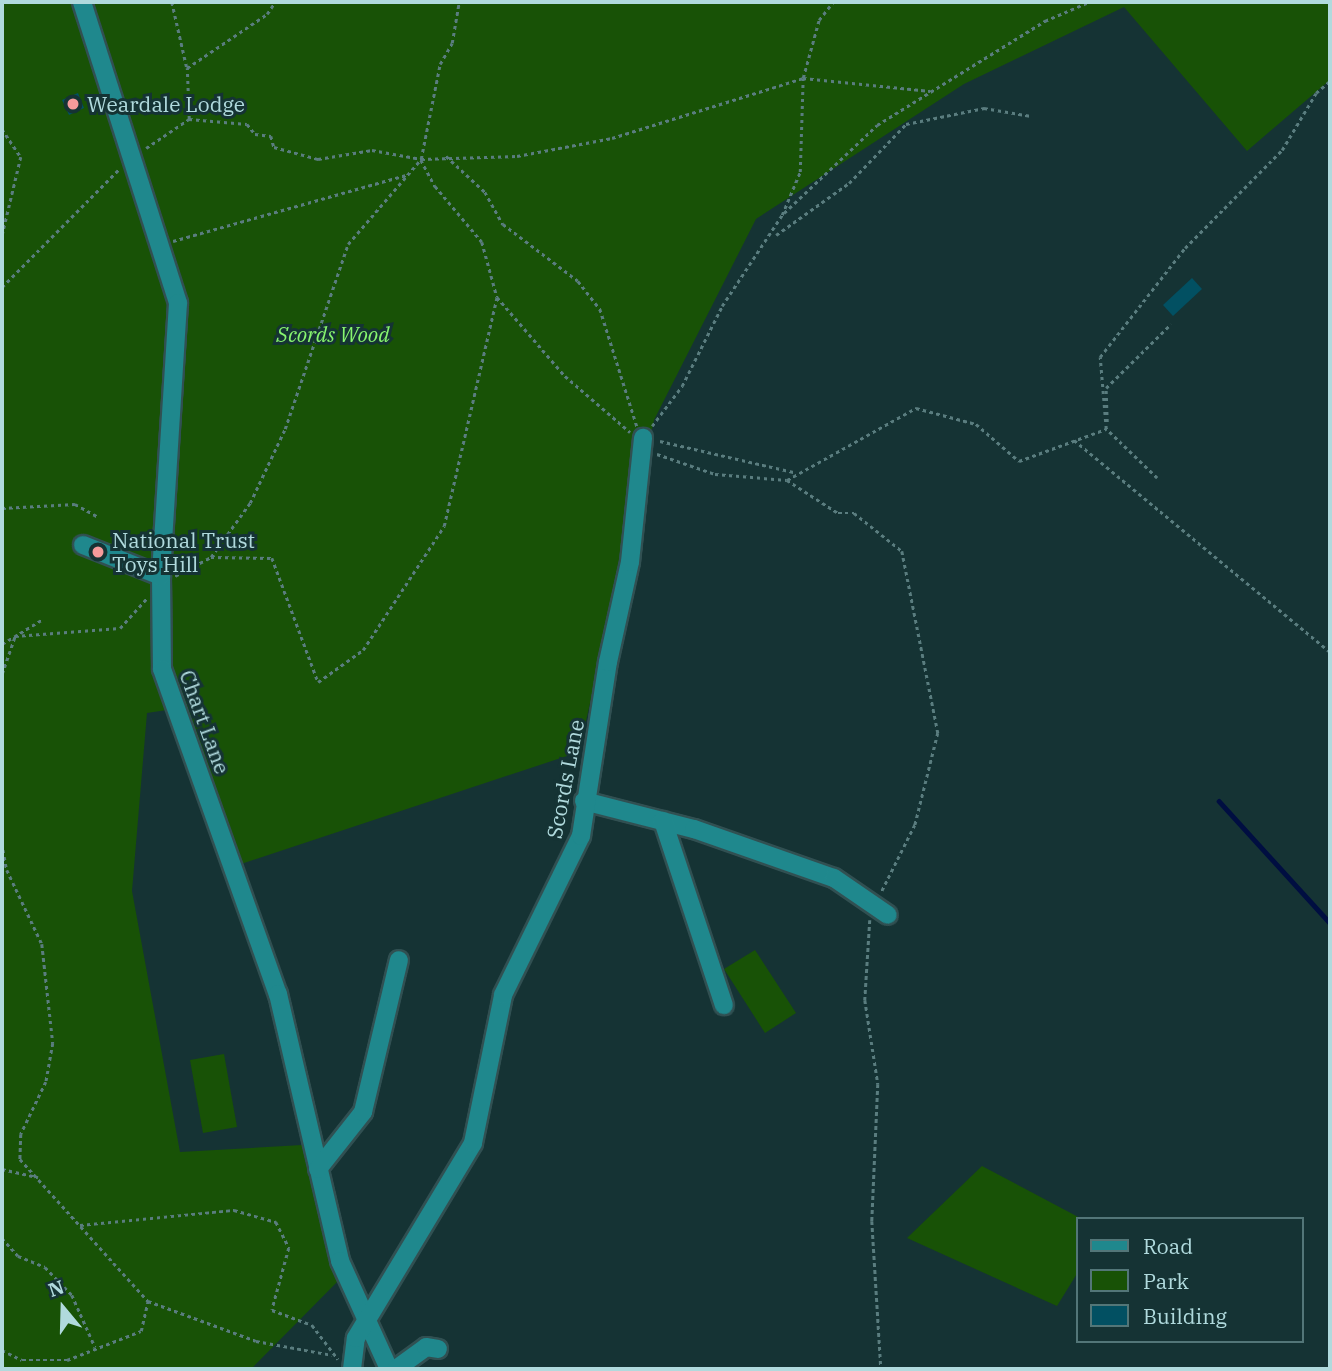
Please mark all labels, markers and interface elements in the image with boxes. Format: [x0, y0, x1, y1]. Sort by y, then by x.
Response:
place label: Weardale Lodge [87, 91, 245, 117]
marker: Weardale Lodge [65, 96, 81, 112]
park label: Scords Wood [276, 321, 390, 347]
place label: National Trust Toys Hill [112, 527, 255, 577]
marker: National Trust Toys Hill [90, 544, 106, 560]
street label: Chart Lane [175, 667, 235, 777]
street label: Scords Lane [541, 717, 589, 841]
legend [1076, 1217, 1304, 1343]
text: Road [1143, 1232, 1193, 1260]
text: Park [1143, 1267, 1189, 1295]
north arrow [28, 1273, 98, 1343]
text: N [45, 1274, 67, 1302]
text: Building [1143, 1302, 1227, 1330]

